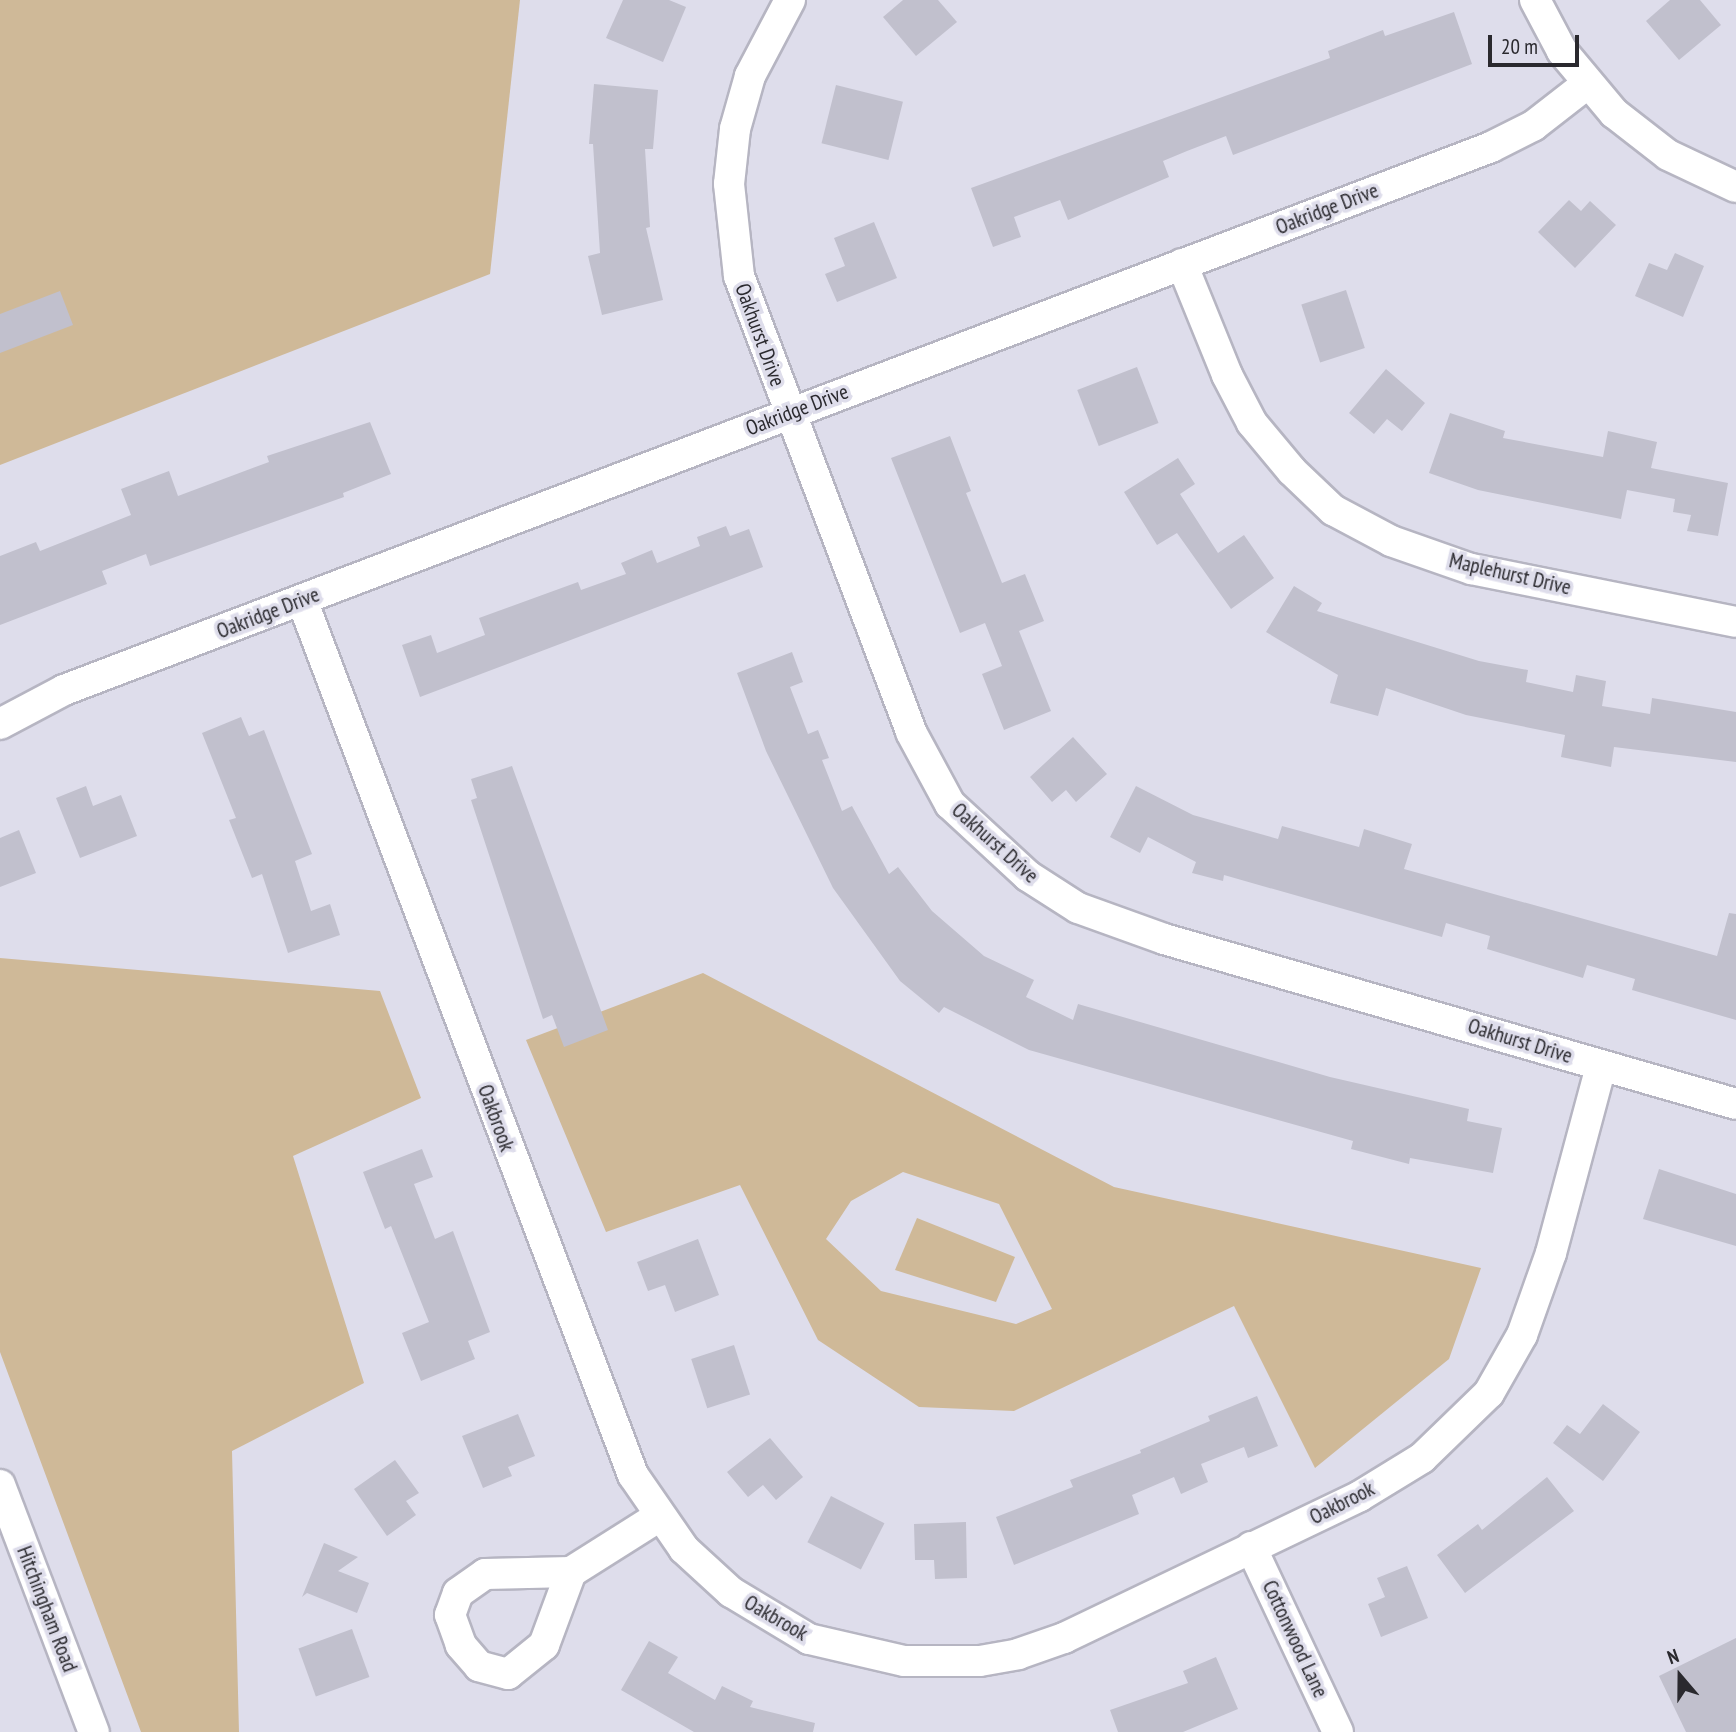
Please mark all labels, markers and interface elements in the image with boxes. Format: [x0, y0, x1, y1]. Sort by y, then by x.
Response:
scale bar [1491, 21, 1582, 65]
text: 20 m [1501, 33, 1538, 60]
street label: Oakridge Drive [1272, 178, 1382, 240]
street label: Oakhurst Drive [730, 280, 790, 390]
street label: Oakridge Drive [742, 379, 852, 441]
street label: Maplehurst Drive [1447, 548, 1573, 600]
street label: Oakridge Drive [213, 582, 323, 644]
street label: Oakhurst Drive [947, 798, 1043, 888]
street label: Oakhurst Drive [1465, 1013, 1575, 1069]
street label: Oakbrook [472, 1081, 520, 1155]
street label: Oakbrook [1305, 1476, 1379, 1530]
street label: Hitchingham Road [11, 1543, 83, 1675]
street label: Cottonwood Lane [1257, 1576, 1333, 1702]
street label: Oakbrook [740, 1590, 812, 1646]
north arrow [1645, 1641, 1715, 1711]
text: N [1664, 1643, 1682, 1669]

